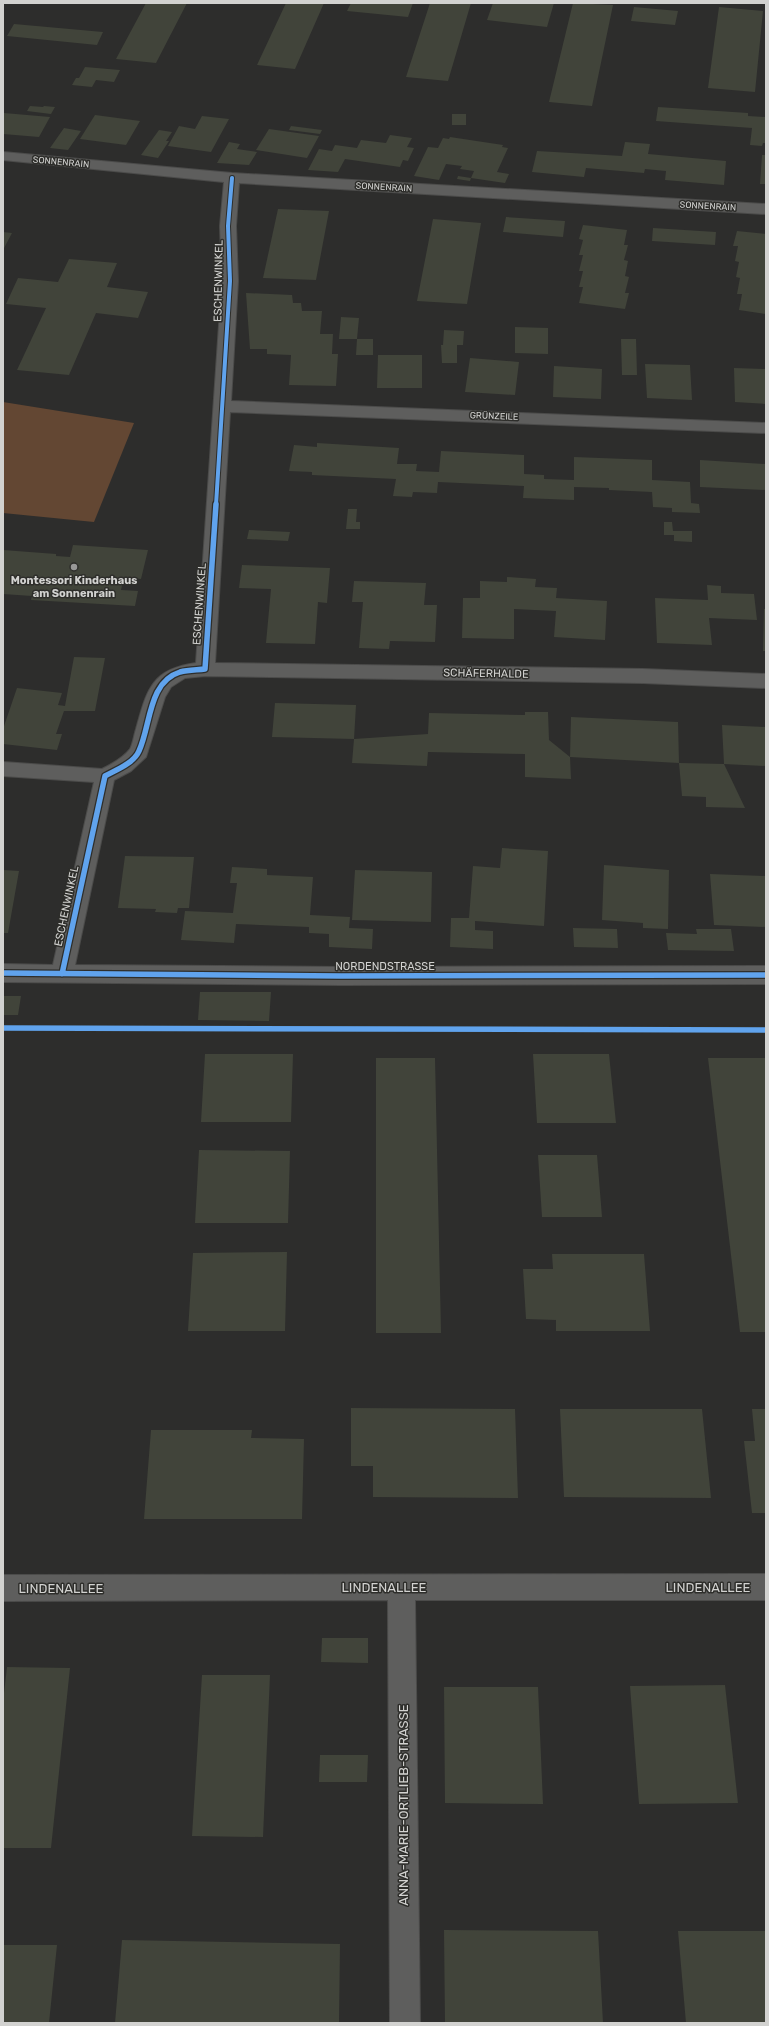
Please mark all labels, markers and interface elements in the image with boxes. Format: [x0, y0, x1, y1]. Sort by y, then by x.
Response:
street label: SONNENRAIN [32, 155, 90, 169]
street label: SONNENRAIN [355, 181, 413, 193]
street label: SONNENRAIN [679, 200, 737, 212]
street label: ESCHENWINKEL [211, 240, 226, 322]
street label: GRÜNZEILE [470, 410, 518, 422]
marker: Montessori Kinderhaus am Sonnenrain [69, 562, 79, 572]
street label: ESCHENWINKEL [190, 563, 209, 645]
place label: Montessori Kinderhaus am Sonnenrain [11, 574, 137, 600]
street label: SCHÄFERHALDE [443, 666, 529, 681]
street label: ESCHENWINKEL [52, 865, 81, 948]
street label: NORDENDSTRASSE [335, 960, 435, 973]
street label: LINDENALLEE [342, 1580, 427, 1595]
street label: LINDENALLEE [666, 1580, 751, 1595]
street label: LINDENALLEE [19, 1581, 104, 1596]
street label: ANNA-MARIE-ORTLIEB-STRASSE [396, 1704, 411, 1906]

